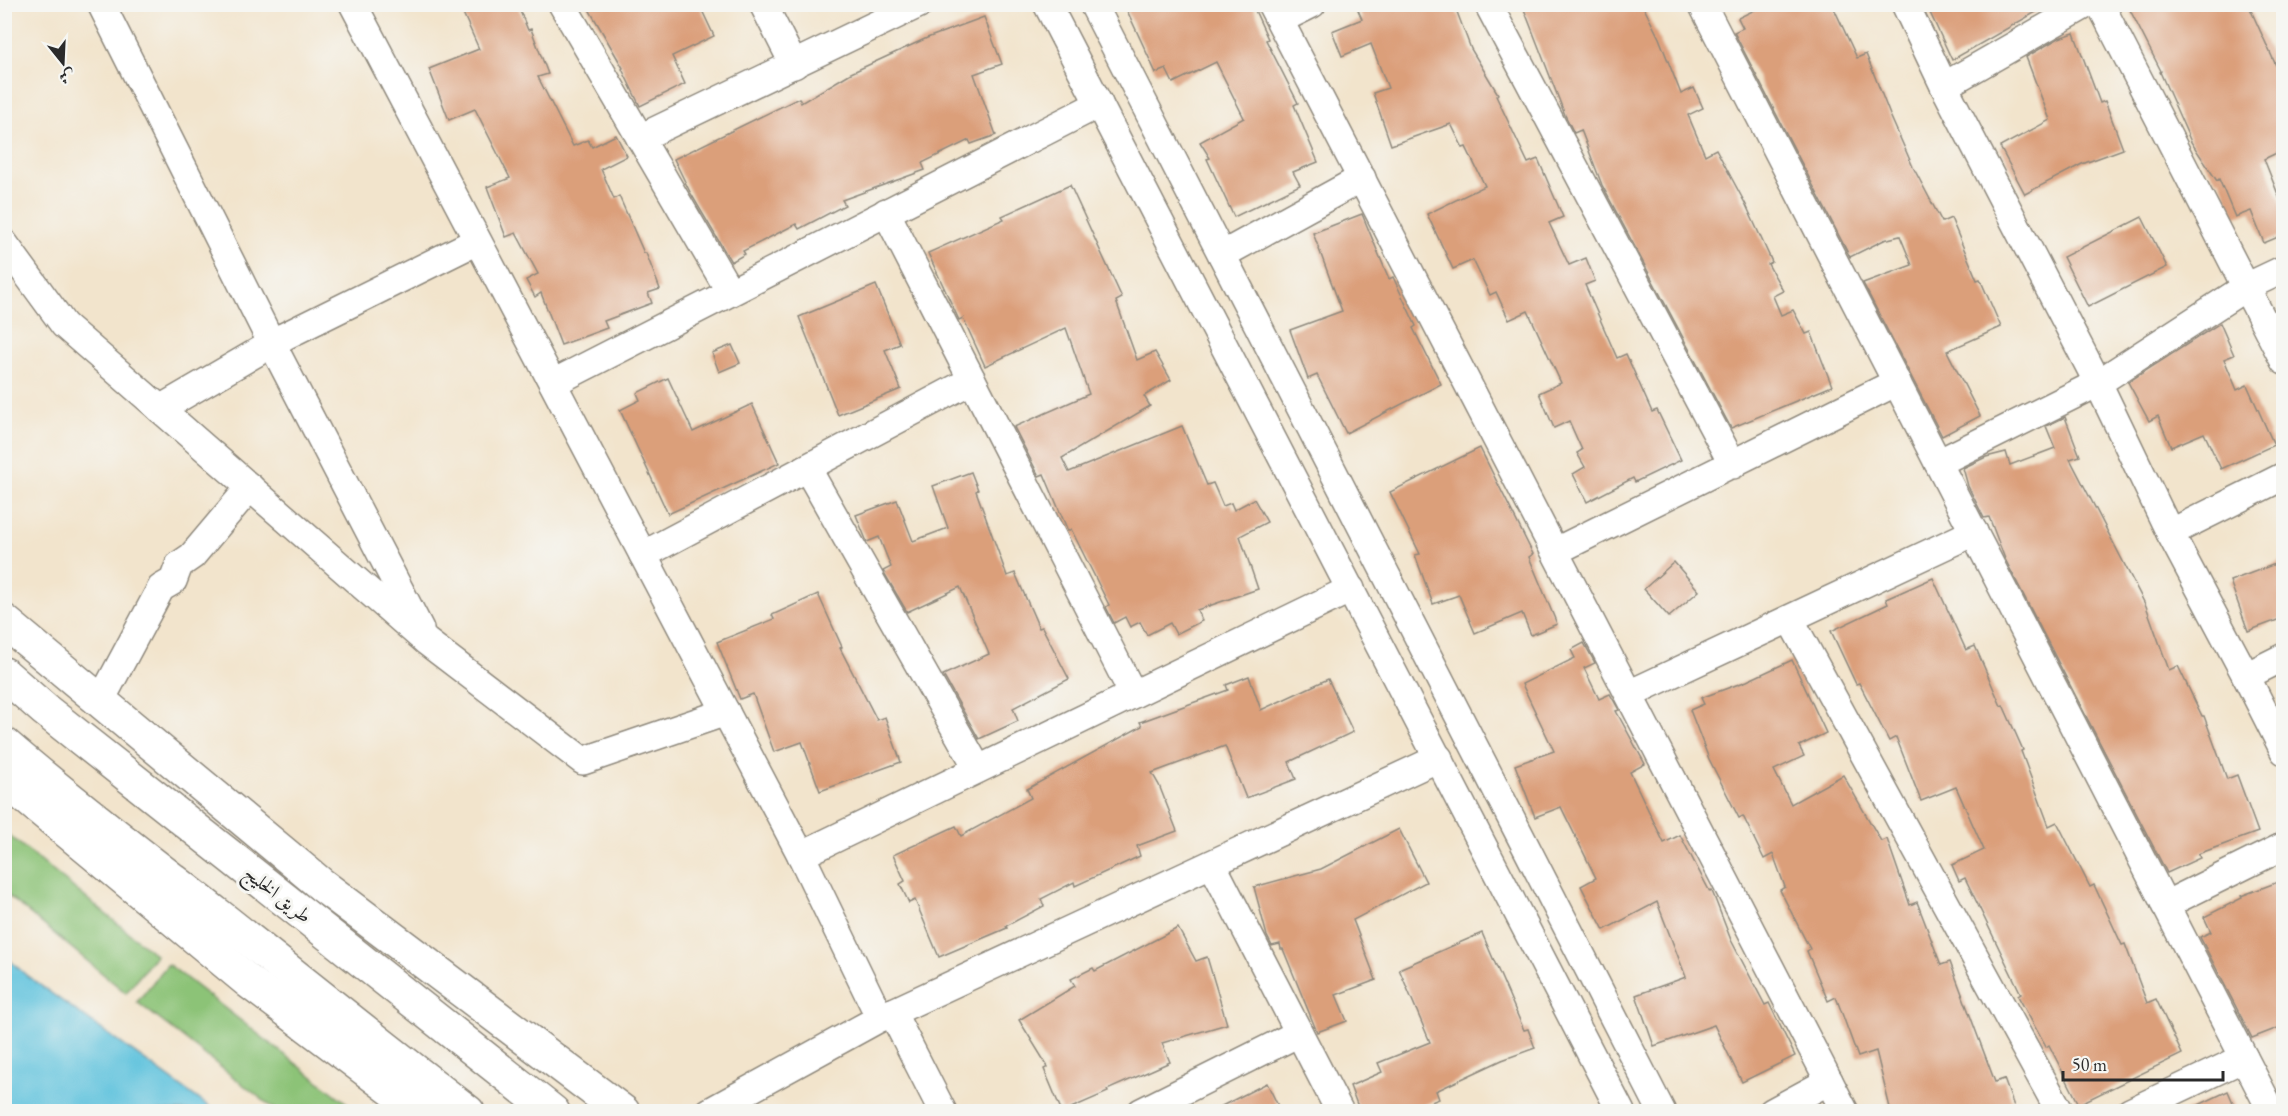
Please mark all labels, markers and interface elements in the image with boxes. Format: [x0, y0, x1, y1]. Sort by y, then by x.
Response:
north arrow [33, 33, 93, 93]
text: ش [57, 64, 78, 89]
street label: طريق الخليج [236, 859, 317, 933]
scale bar [2063, 1044, 2224, 1082]
text: 50 m [2072, 1053, 2107, 1076]

